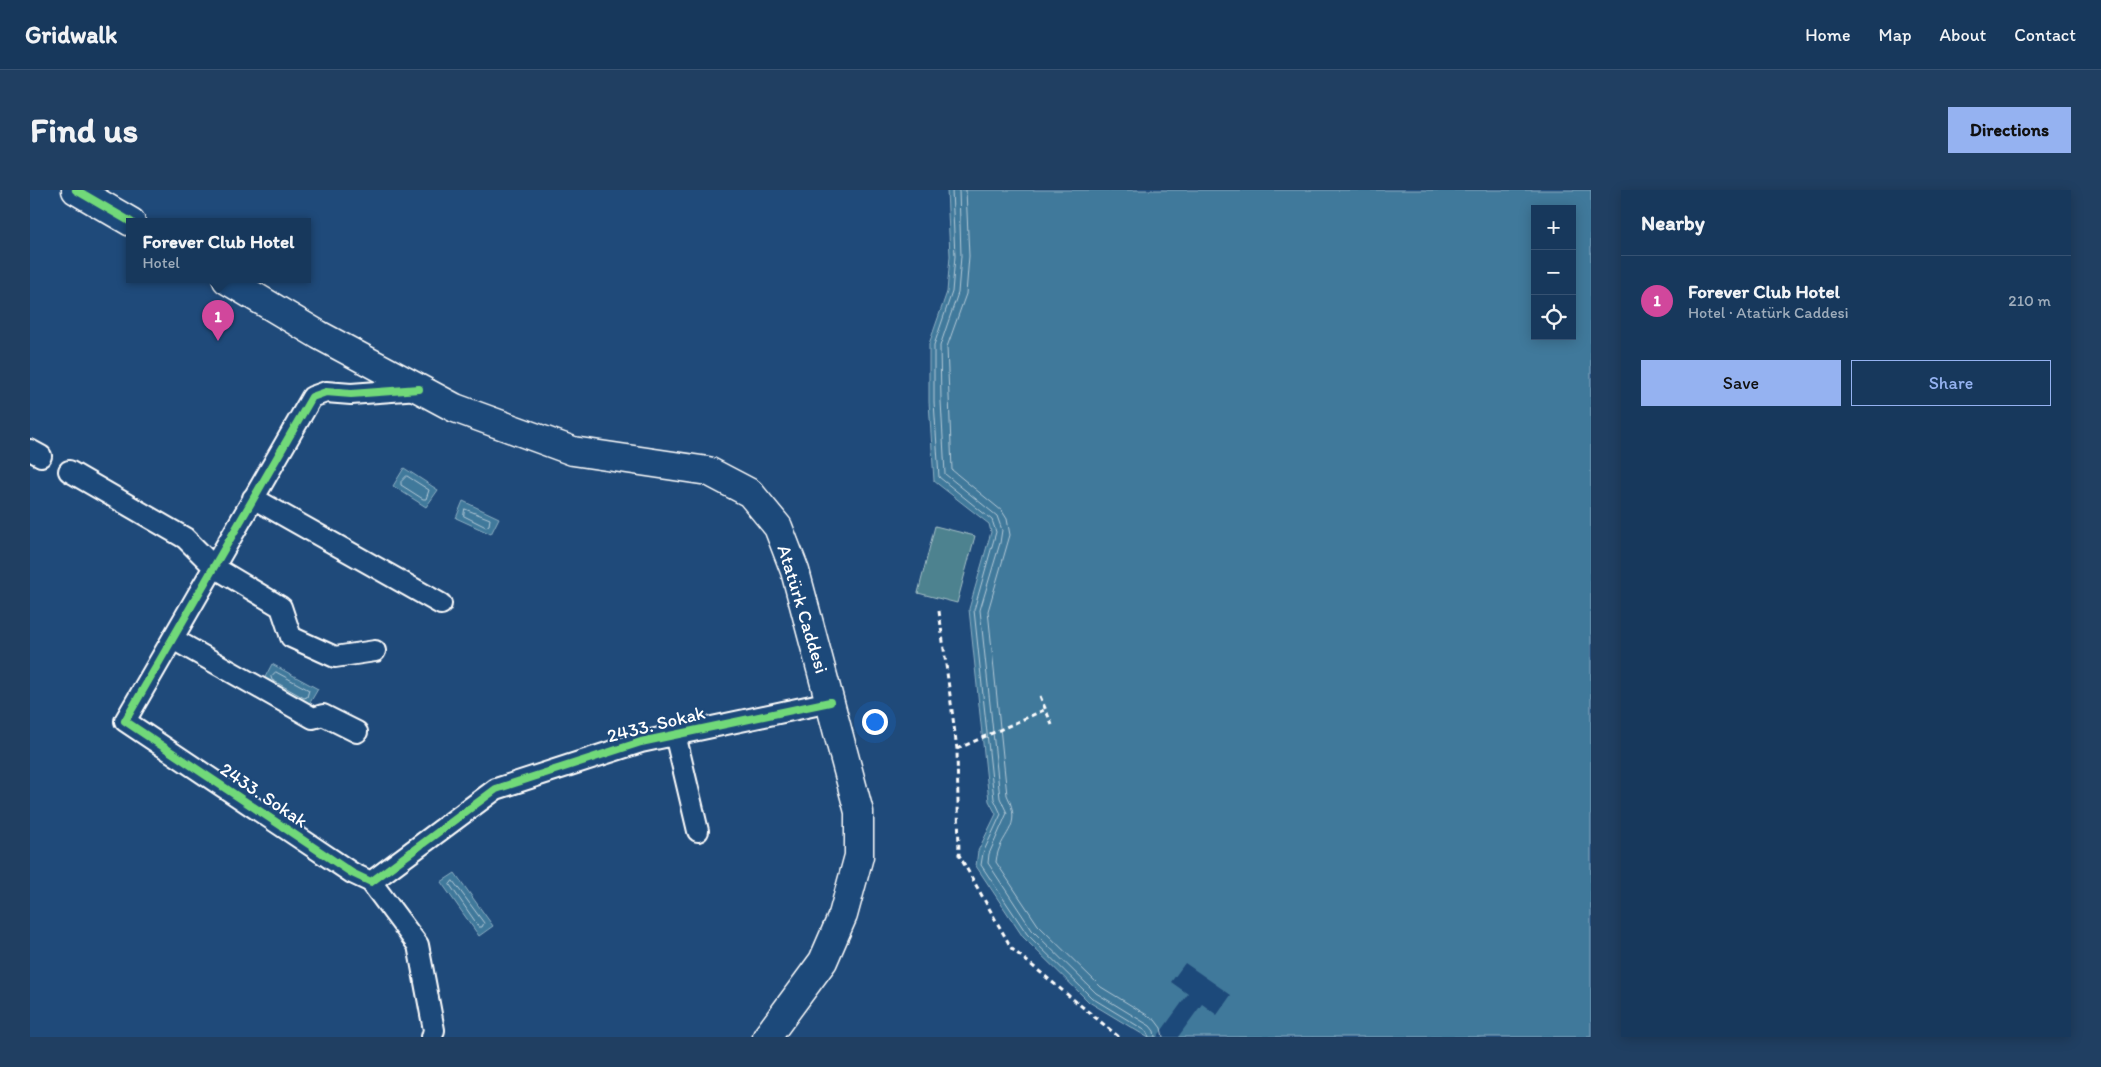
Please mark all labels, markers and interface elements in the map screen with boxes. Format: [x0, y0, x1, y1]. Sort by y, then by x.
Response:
text: Gridwalk [25, 20, 117, 49]
text: Home [1805, 24, 1851, 46]
text: Map [1879, 24, 1912, 46]
text: About [1940, 24, 1986, 46]
text: Contact [2014, 24, 2076, 46]
button: Directions [1948, 107, 2071, 153]
text: Find us [30, 109, 138, 151]
map controls [1531, 205, 1576, 340]
button: + [1531, 205, 1576, 250]
text: Nearby [1641, 210, 1705, 235]
popup [126, 218, 311, 283]
text: Forever Club Hotel [143, 230, 294, 253]
button: − [1531, 250, 1576, 295]
text: Hotel [143, 253, 180, 272]
text: Forever Club Hotel [1688, 280, 1840, 303]
text: 1 [1653, 291, 1661, 310]
text: 210 m [2008, 291, 2051, 310]
button: locate [1531, 295, 1576, 340]
pin: 1 [202, 300, 234, 341]
text: Hotel · Atatürk Caddesi [1688, 303, 1849, 322]
button: Save [1641, 360, 1841, 406]
button: Share [1851, 360, 2051, 406]
street label: Atatürk Caddesi [773, 542, 833, 676]
street label: 2433. Sokak [605, 701, 708, 747]
your location [862, 709, 888, 735]
street label: 2433. Sokak [216, 757, 312, 833]

